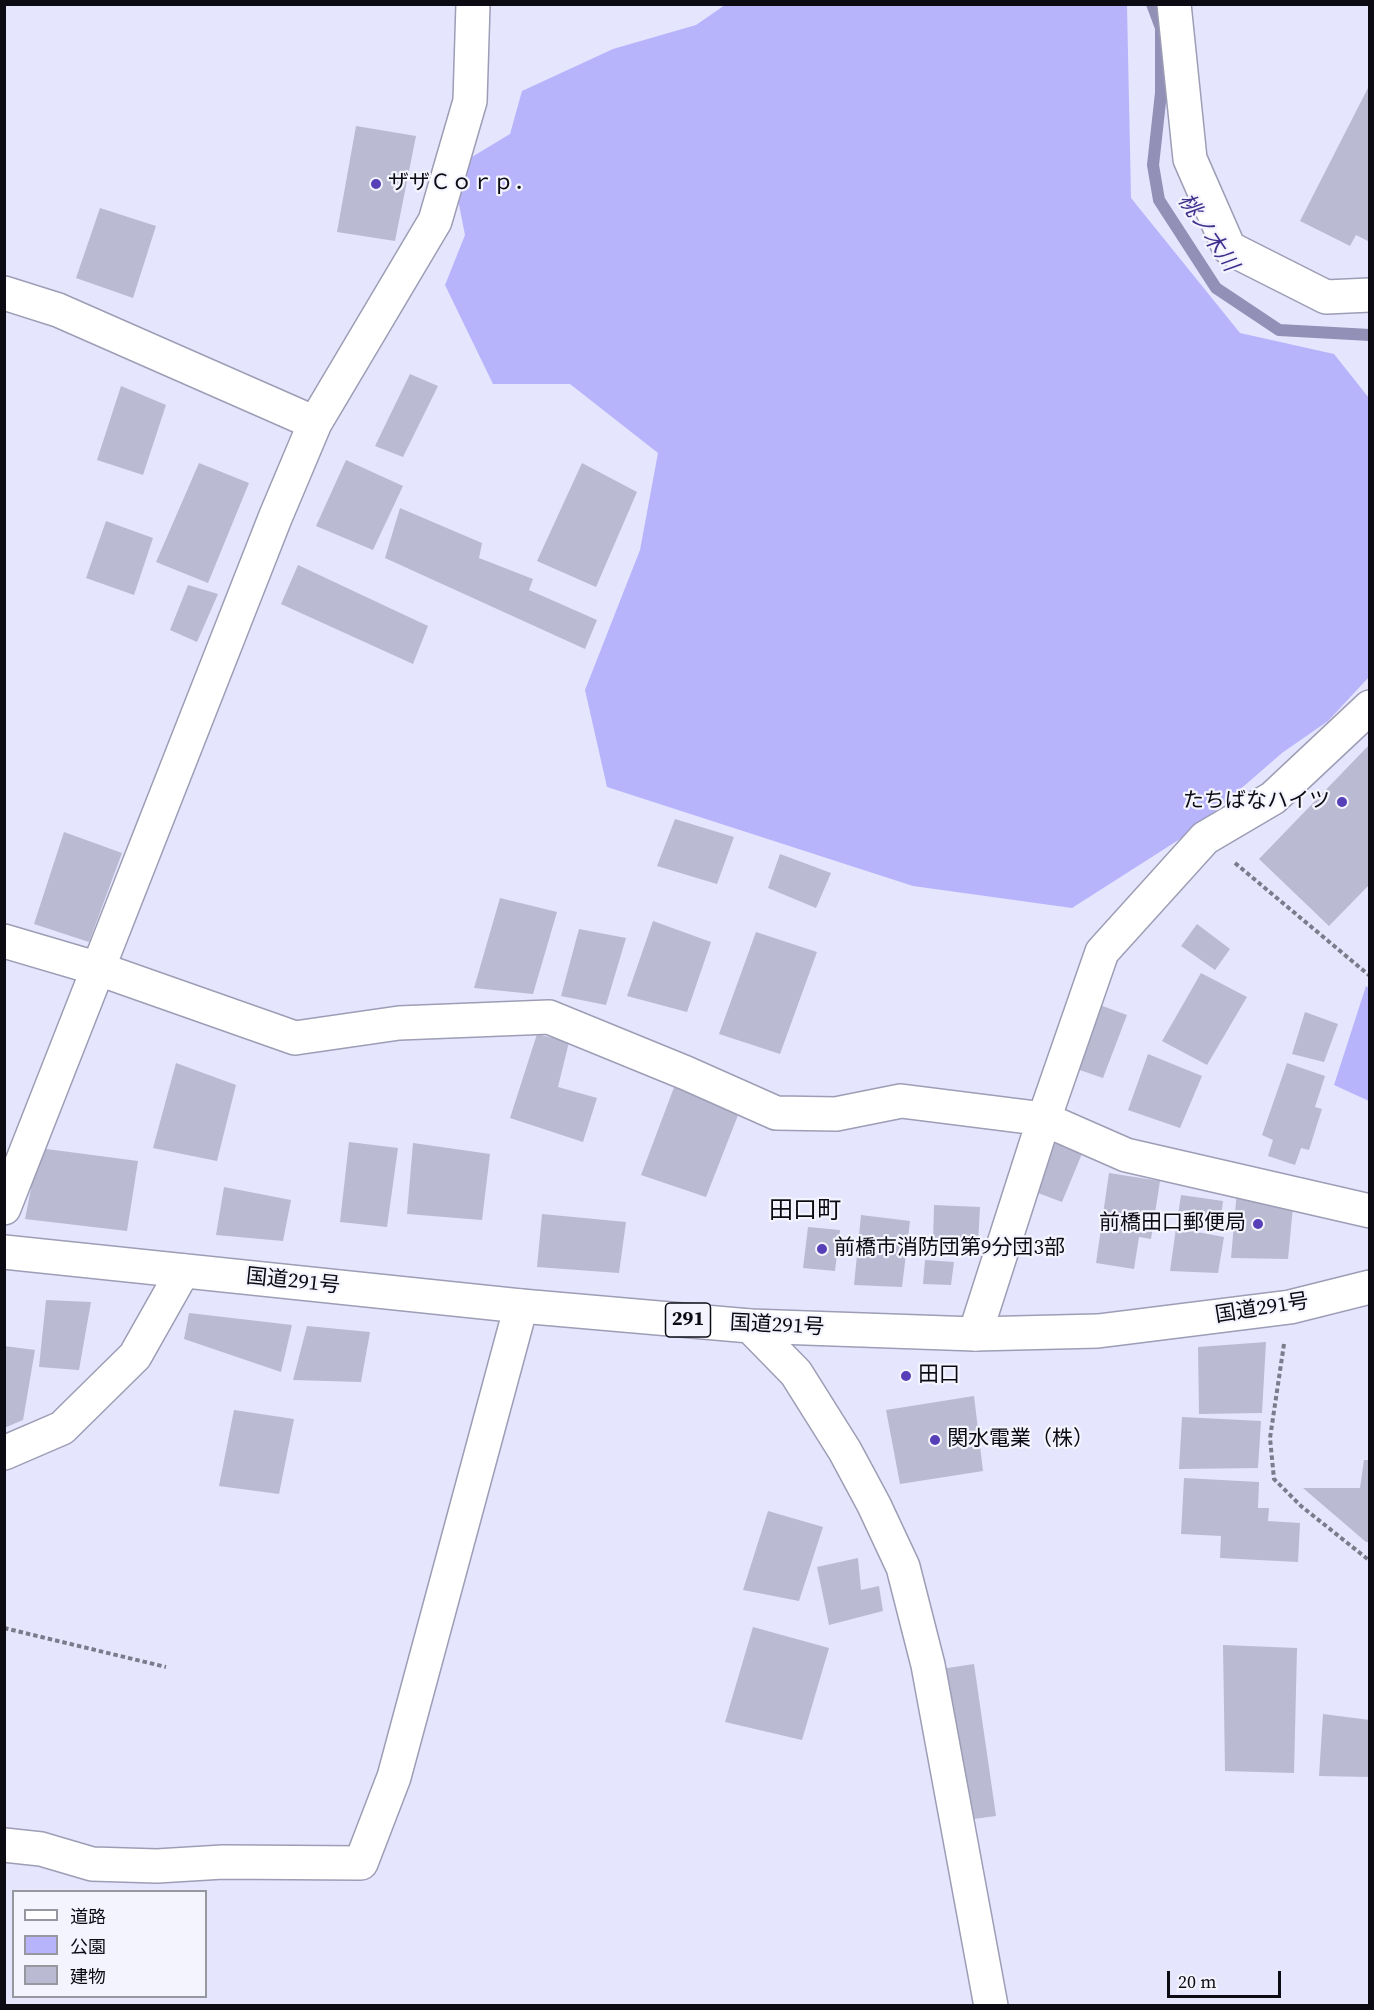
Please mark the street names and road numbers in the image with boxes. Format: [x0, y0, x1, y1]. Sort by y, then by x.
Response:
street label: 国道291号 [245, 1265, 341, 1299]
street label: 国道291号 [1213, 1289, 1311, 1329]
road number: 291 [666, 1303, 710, 1337]
street label: 国道291号 [729, 1311, 825, 1341]

